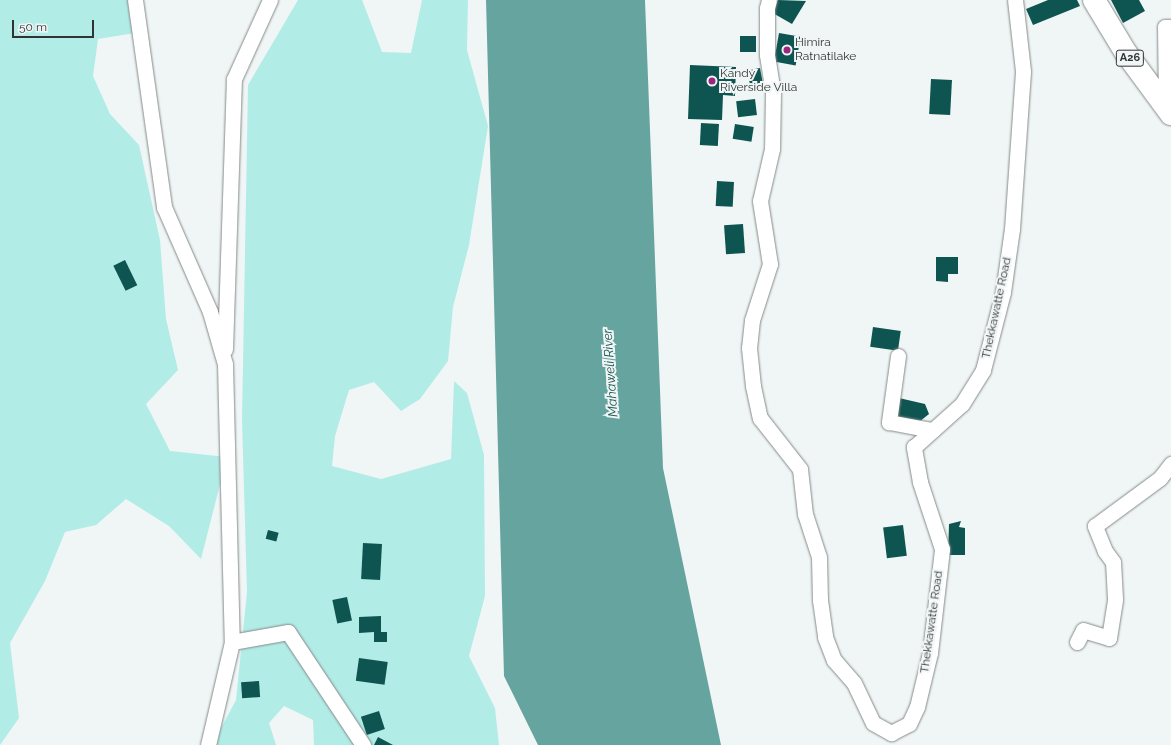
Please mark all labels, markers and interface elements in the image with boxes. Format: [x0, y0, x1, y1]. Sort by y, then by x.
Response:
scale bar [14, 12, 96, 38]
text: 50 m [19, 20, 47, 34]
place label: Himira Ratnatilake [795, 36, 856, 64]
marker: Himira Ratnatilake [782, 45, 792, 55]
road number: A26 [1115, 49, 1145, 67]
place label: Kandy Riverside Villa [720, 67, 798, 95]
marker: Kandy Riverside Villa [707, 76, 717, 86]
street label: Thekkawatte Road [979, 256, 1015, 360]
water label: Mahaweli River [600, 328, 622, 418]
street label: Thekkawatte Road [918, 570, 946, 674]

